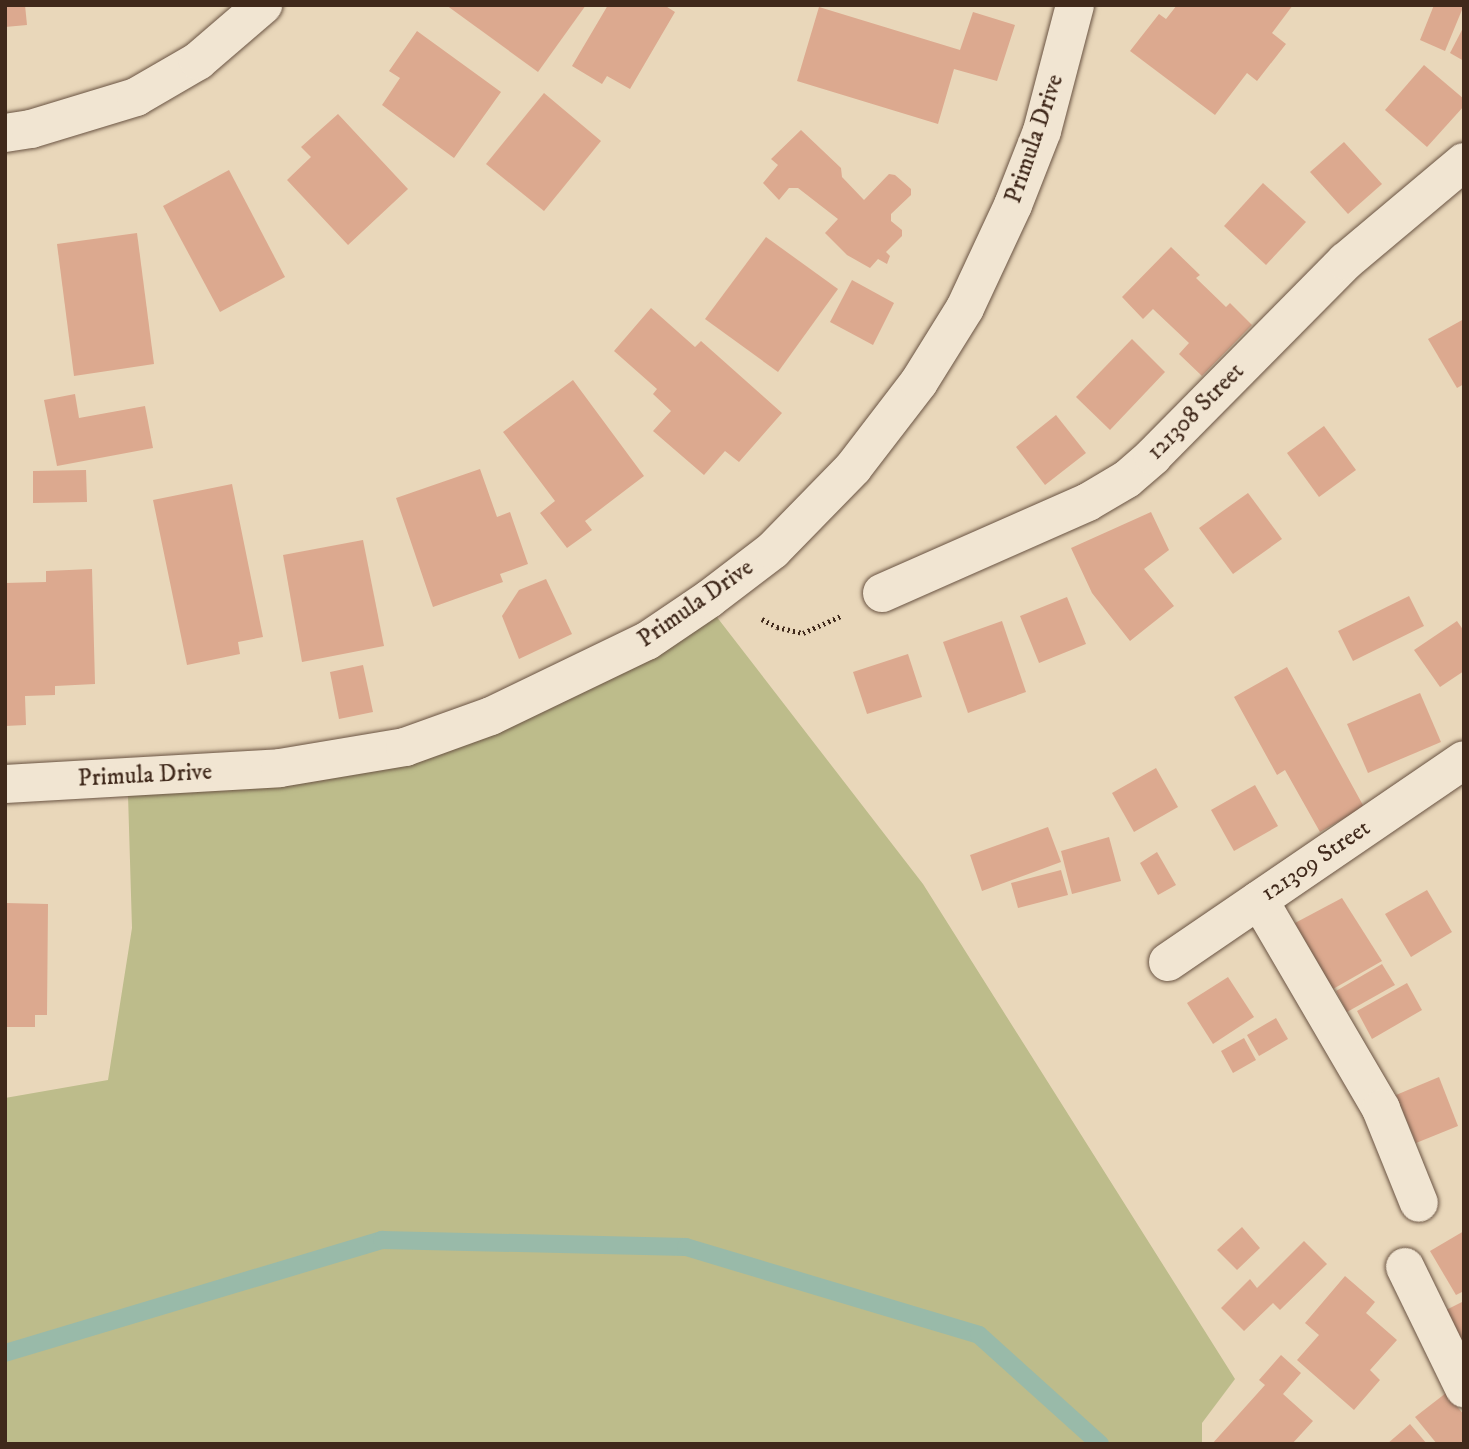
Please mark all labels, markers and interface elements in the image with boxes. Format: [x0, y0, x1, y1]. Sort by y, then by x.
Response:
street label: Primula Drive [999, 71, 1071, 207]
street label: 121308 Street [1142, 358, 1250, 466]
street label: Primula Drive [633, 554, 759, 654]
street label: Primula Drive [77, 758, 213, 794]
street label: 121309 Street [1256, 814, 1376, 908]

